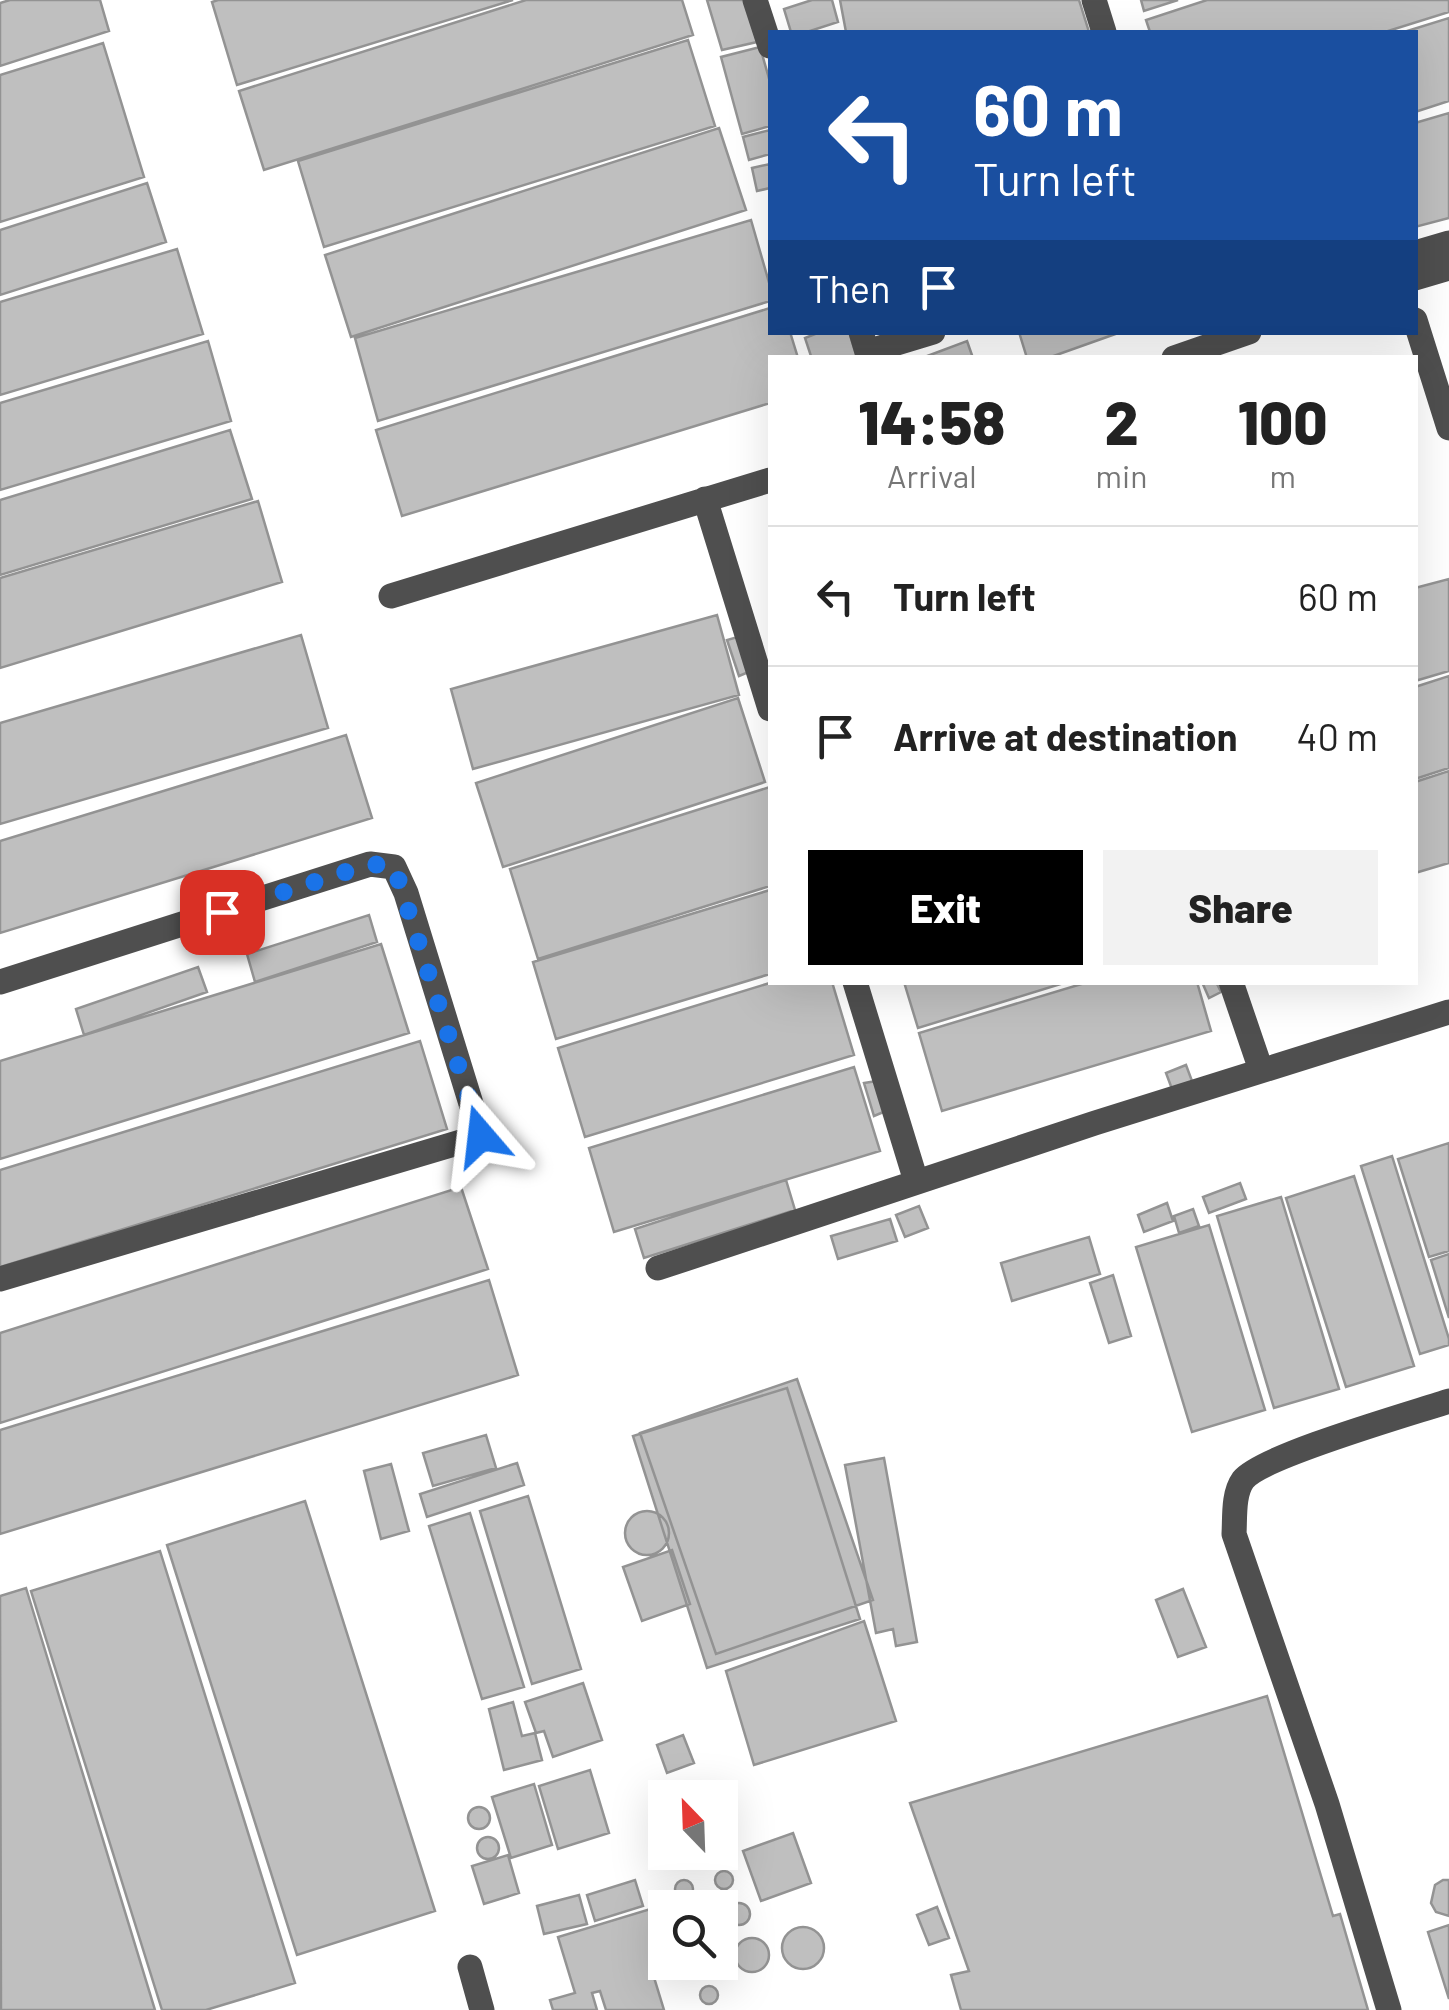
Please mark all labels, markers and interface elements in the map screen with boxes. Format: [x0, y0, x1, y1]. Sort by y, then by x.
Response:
text: 60 m [973, 66, 1123, 150]
icon: left [808, 70, 938, 200]
text: Turn left [973, 151, 1137, 205]
icon: arrive [911, 260, 966, 315]
text: Then [808, 265, 891, 311]
text: 14:58 [858, 385, 1005, 457]
text: 2 [1104, 385, 1139, 457]
text: 100 [1238, 385, 1328, 457]
text: Arrival [887, 456, 977, 494]
text: min [1096, 456, 1147, 494]
text: m [1269, 456, 1296, 494]
icon: left [808, 569, 863, 624]
text: Turn left [893, 573, 1036, 619]
text: 60 m [1298, 573, 1378, 619]
icon: arrive [808, 709, 863, 764]
text: Arrive at destination [893, 713, 1238, 759]
text: 40 m [1297, 713, 1378, 759]
button: Exit [808, 850, 1083, 965]
button: Share [1103, 850, 1378, 965]
pin [180, 870, 265, 955]
icon: arrive [195, 885, 250, 940]
position arrow [429, 1084, 533, 1188]
north arrow [648, 1780, 738, 1870]
map controls [648, 1780, 738, 1980]
button: search [648, 1890, 738, 1980]

